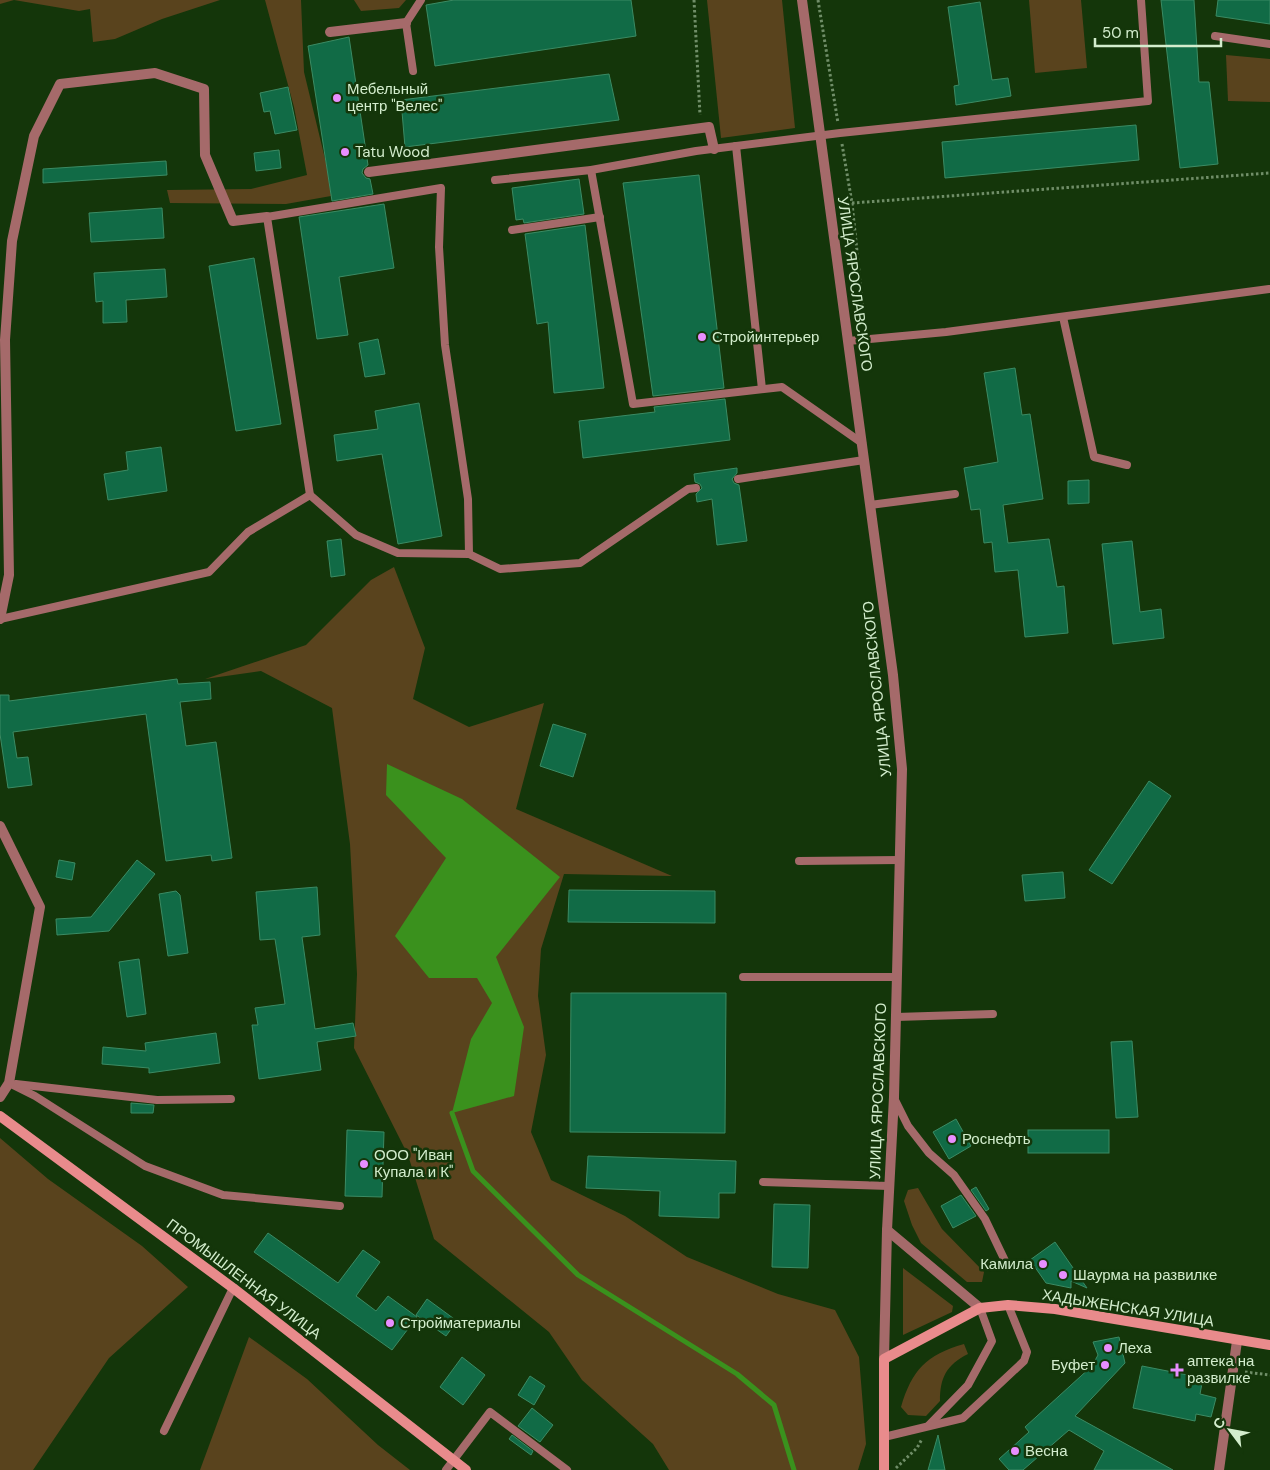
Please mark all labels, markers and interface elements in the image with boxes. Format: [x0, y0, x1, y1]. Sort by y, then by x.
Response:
scale bar [1095, 15, 1221, 47]
text: 50 m [1102, 23, 1139, 43]
place label: Мебельный центр "Велес" [347, 79, 442, 116]
marker: Мебельный центр "Велес" [331, 92, 343, 104]
place label: Tatu Wood [355, 142, 430, 162]
marker: Tatu Wood [339, 146, 351, 158]
street label: УЛИЦА ЯРОСЛАВСКОГО [833, 195, 877, 373]
place label: Стройинтерьер [712, 327, 819, 347]
marker: Стройинтерьер [696, 331, 708, 343]
street label: УЛИЦА ЯРОСЛАВСКОГО [858, 600, 896, 778]
street label: УЛИЦА ЯРОСЛАВСКОГО [865, 1002, 891, 1180]
place label: Роснефть [962, 1129, 1031, 1149]
marker: Роснефть [946, 1133, 958, 1145]
place label: ООО "Иван Купала и К" [374, 1145, 453, 1182]
marker: ООО "Иван Купала и К" [358, 1158, 370, 1170]
street label: ПРОМЫШЛЕННАЯ УЛИЦА [163, 1214, 325, 1344]
place label: Камила [980, 1254, 1034, 1274]
marker: Камила [1037, 1258, 1049, 1270]
place label: Шаурма на развилке [1073, 1265, 1217, 1285]
marker: Шаурма на развилке [1057, 1269, 1069, 1281]
street label: ХАДЫЖЕНСКАЯ УЛИЦА [1041, 1285, 1215, 1331]
place label: Стройматериалы [400, 1313, 521, 1333]
marker: Стройматериалы [384, 1317, 396, 1329]
place label: Леха [1118, 1338, 1152, 1358]
marker: Леха [1102, 1342, 1114, 1354]
place label: аптека на развилке [1187, 1351, 1255, 1388]
place label: Буфет [1051, 1355, 1095, 1375]
marker: Буфет [1099, 1359, 1111, 1371]
marker: аптека на развилке [1171, 1364, 1183, 1376]
north arrow [1205, 1405, 1255, 1455]
text: С [1209, 1414, 1229, 1432]
place label: Весна [1025, 1441, 1068, 1461]
marker: Весна [1009, 1445, 1021, 1457]

